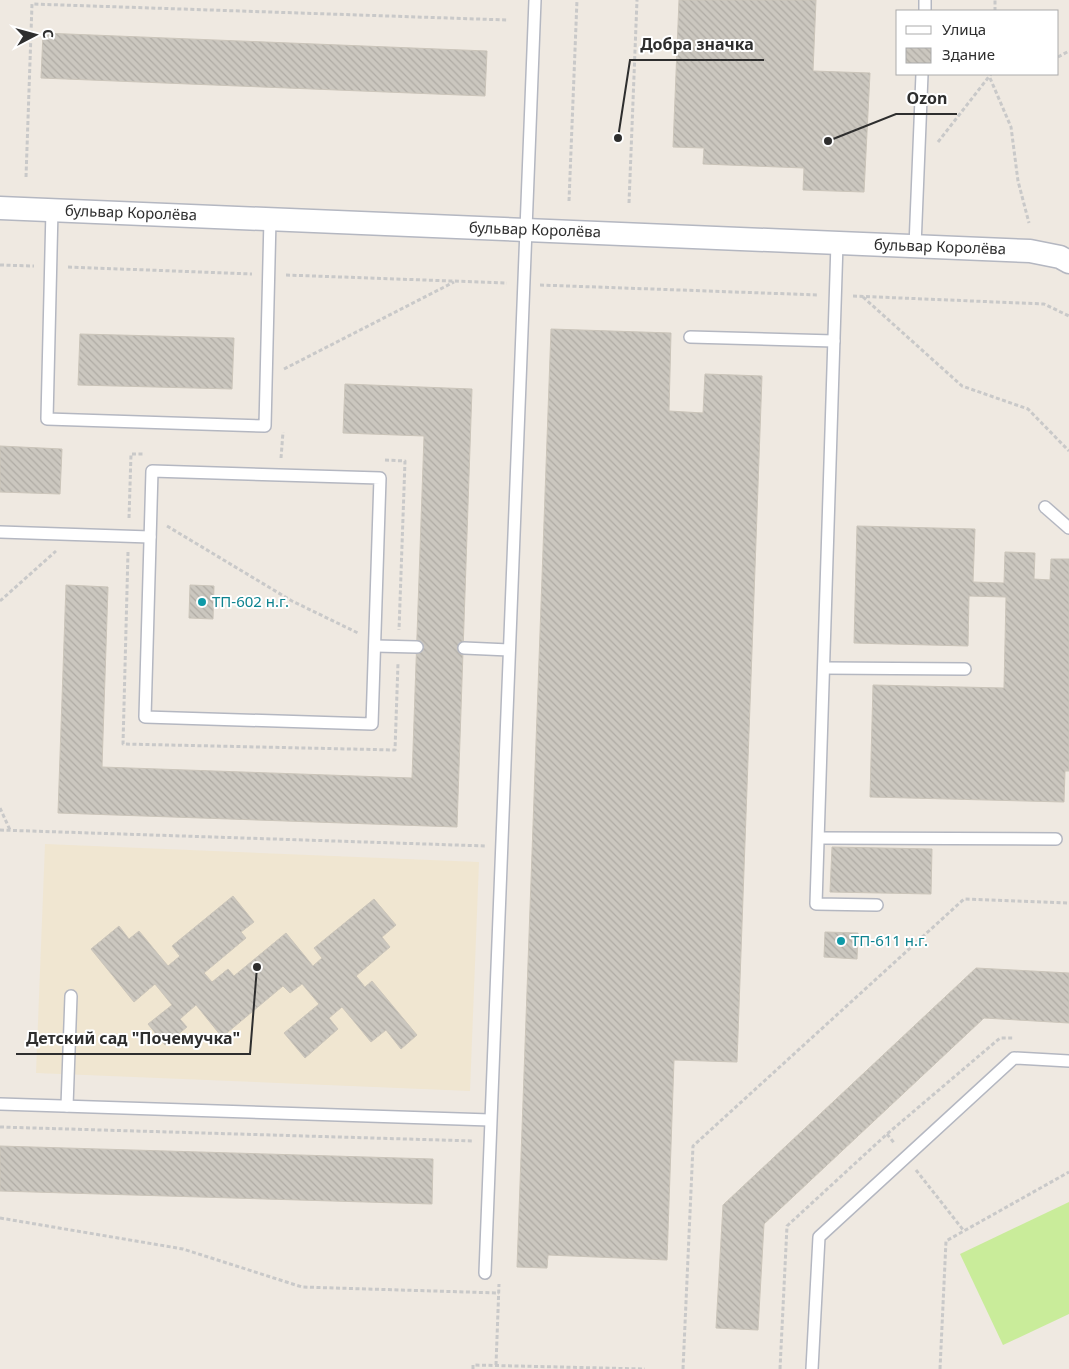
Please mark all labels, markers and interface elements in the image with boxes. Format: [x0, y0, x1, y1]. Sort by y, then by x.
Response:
north arrow [10, 10, 60, 60]
legend [896, 10, 1059, 75]
text: Улица [942, 19, 986, 39]
text: С [39, 28, 58, 39]
callout: Добра значка [630, 29, 764, 60]
text: Добра значка [640, 33, 754, 55]
text: Здание [942, 44, 995, 64]
callout: Ozon [896, 83, 957, 114]
text: Ozon [907, 87, 947, 109]
street label: бульвар Королёва [65, 200, 197, 224]
street label: бульвар Королёва [469, 217, 601, 241]
street label: бульвар Королёва [874, 234, 1006, 258]
place label: ТП-602 н.г. [212, 591, 289, 611]
marker: ТП-602 н.г. [196, 596, 208, 608]
place label: ТП-611 н.г. [851, 930, 928, 950]
marker: ТП-611 н.г. [835, 935, 847, 947]
callout: Детский сад "Почемучка" [16, 1023, 250, 1054]
text: Детский сад "Почемучка" [26, 1027, 240, 1049]

